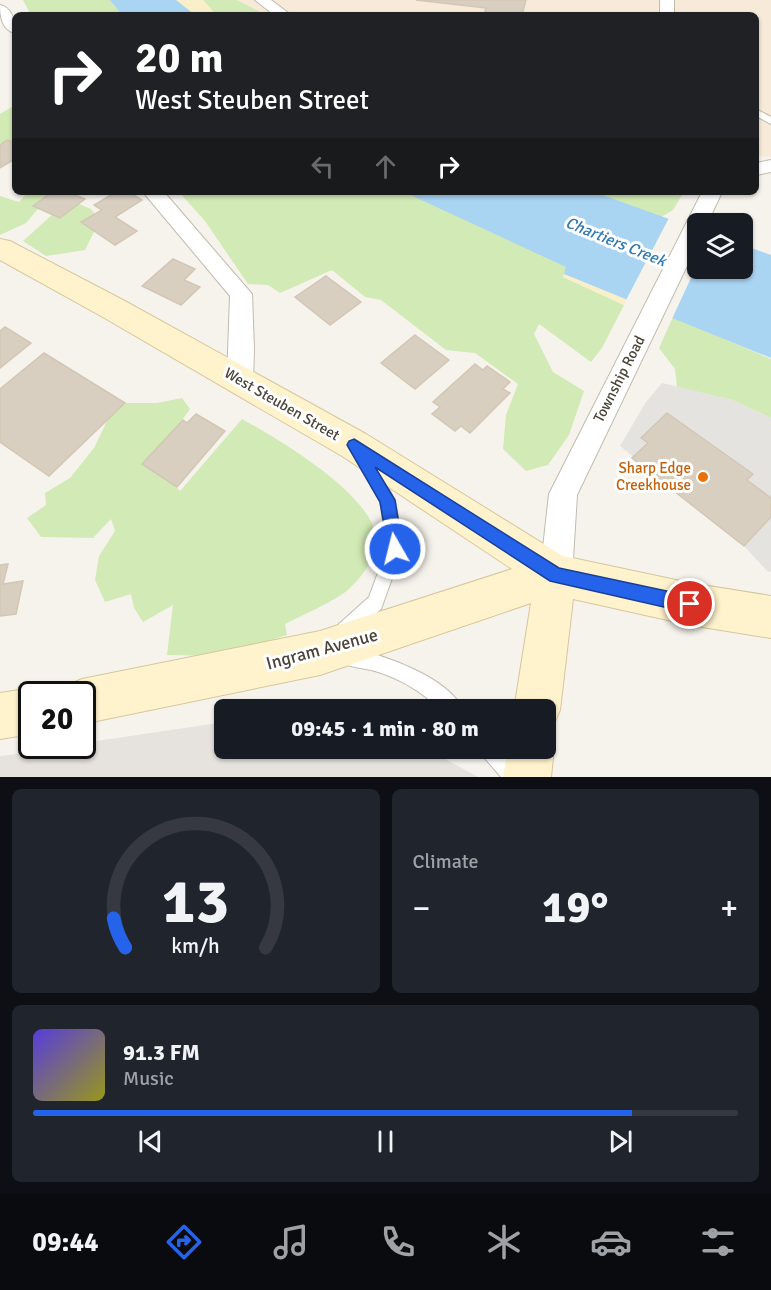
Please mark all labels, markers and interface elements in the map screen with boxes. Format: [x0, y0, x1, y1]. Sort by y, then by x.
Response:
text: 20 m [135, 33, 224, 84]
icon: right [36, 36, 114, 114]
text: West Steuben Street [135, 84, 369, 117]
icon: left [306, 150, 339, 183]
icon: ahead [369, 150, 402, 183]
icon: right [432, 150, 465, 183]
water label: Chartiers Creek [563, 213, 671, 272]
map controls [687, 213, 753, 279]
button: layers [687, 213, 753, 279]
street label: Township Road [589, 333, 649, 425]
street label: West Steuben Street [221, 364, 343, 444]
place label: Sharp Edge Creekhouse [616, 459, 691, 494]
marker: Sharp Edge Creekhouse [696, 470, 710, 484]
position arrow [363, 517, 427, 581]
pin [664, 578, 715, 629]
icon: arrive [673, 587, 706, 620]
street label: Ingram Avenue [264, 624, 380, 674]
speed limit sign: 20 [18, 681, 96, 759]
text: 09:45 · 1 min · 80 m [291, 715, 479, 742]
text: Climate [413, 849, 478, 874]
text: 13 [162, 863, 229, 940]
text: 19° [542, 880, 609, 935]
text: − [413, 888, 430, 929]
text: + [720, 888, 738, 929]
text: km/h [171, 933, 220, 959]
text: 91.3 FM [123, 1039, 200, 1066]
text: Music [123, 1066, 174, 1091]
icon: previous [134, 1125, 167, 1158]
icon: pause [369, 1125, 402, 1158]
icon: next [604, 1125, 637, 1158]
icon: directions [163, 1221, 205, 1263]
icon: music [270, 1221, 312, 1263]
icon: phone [377, 1221, 419, 1263]
icon: climate [483, 1221, 525, 1263]
icon: car [590, 1221, 632, 1263]
icon: filters [697, 1221, 739, 1263]
text: 09:44 [32, 1226, 99, 1259]

